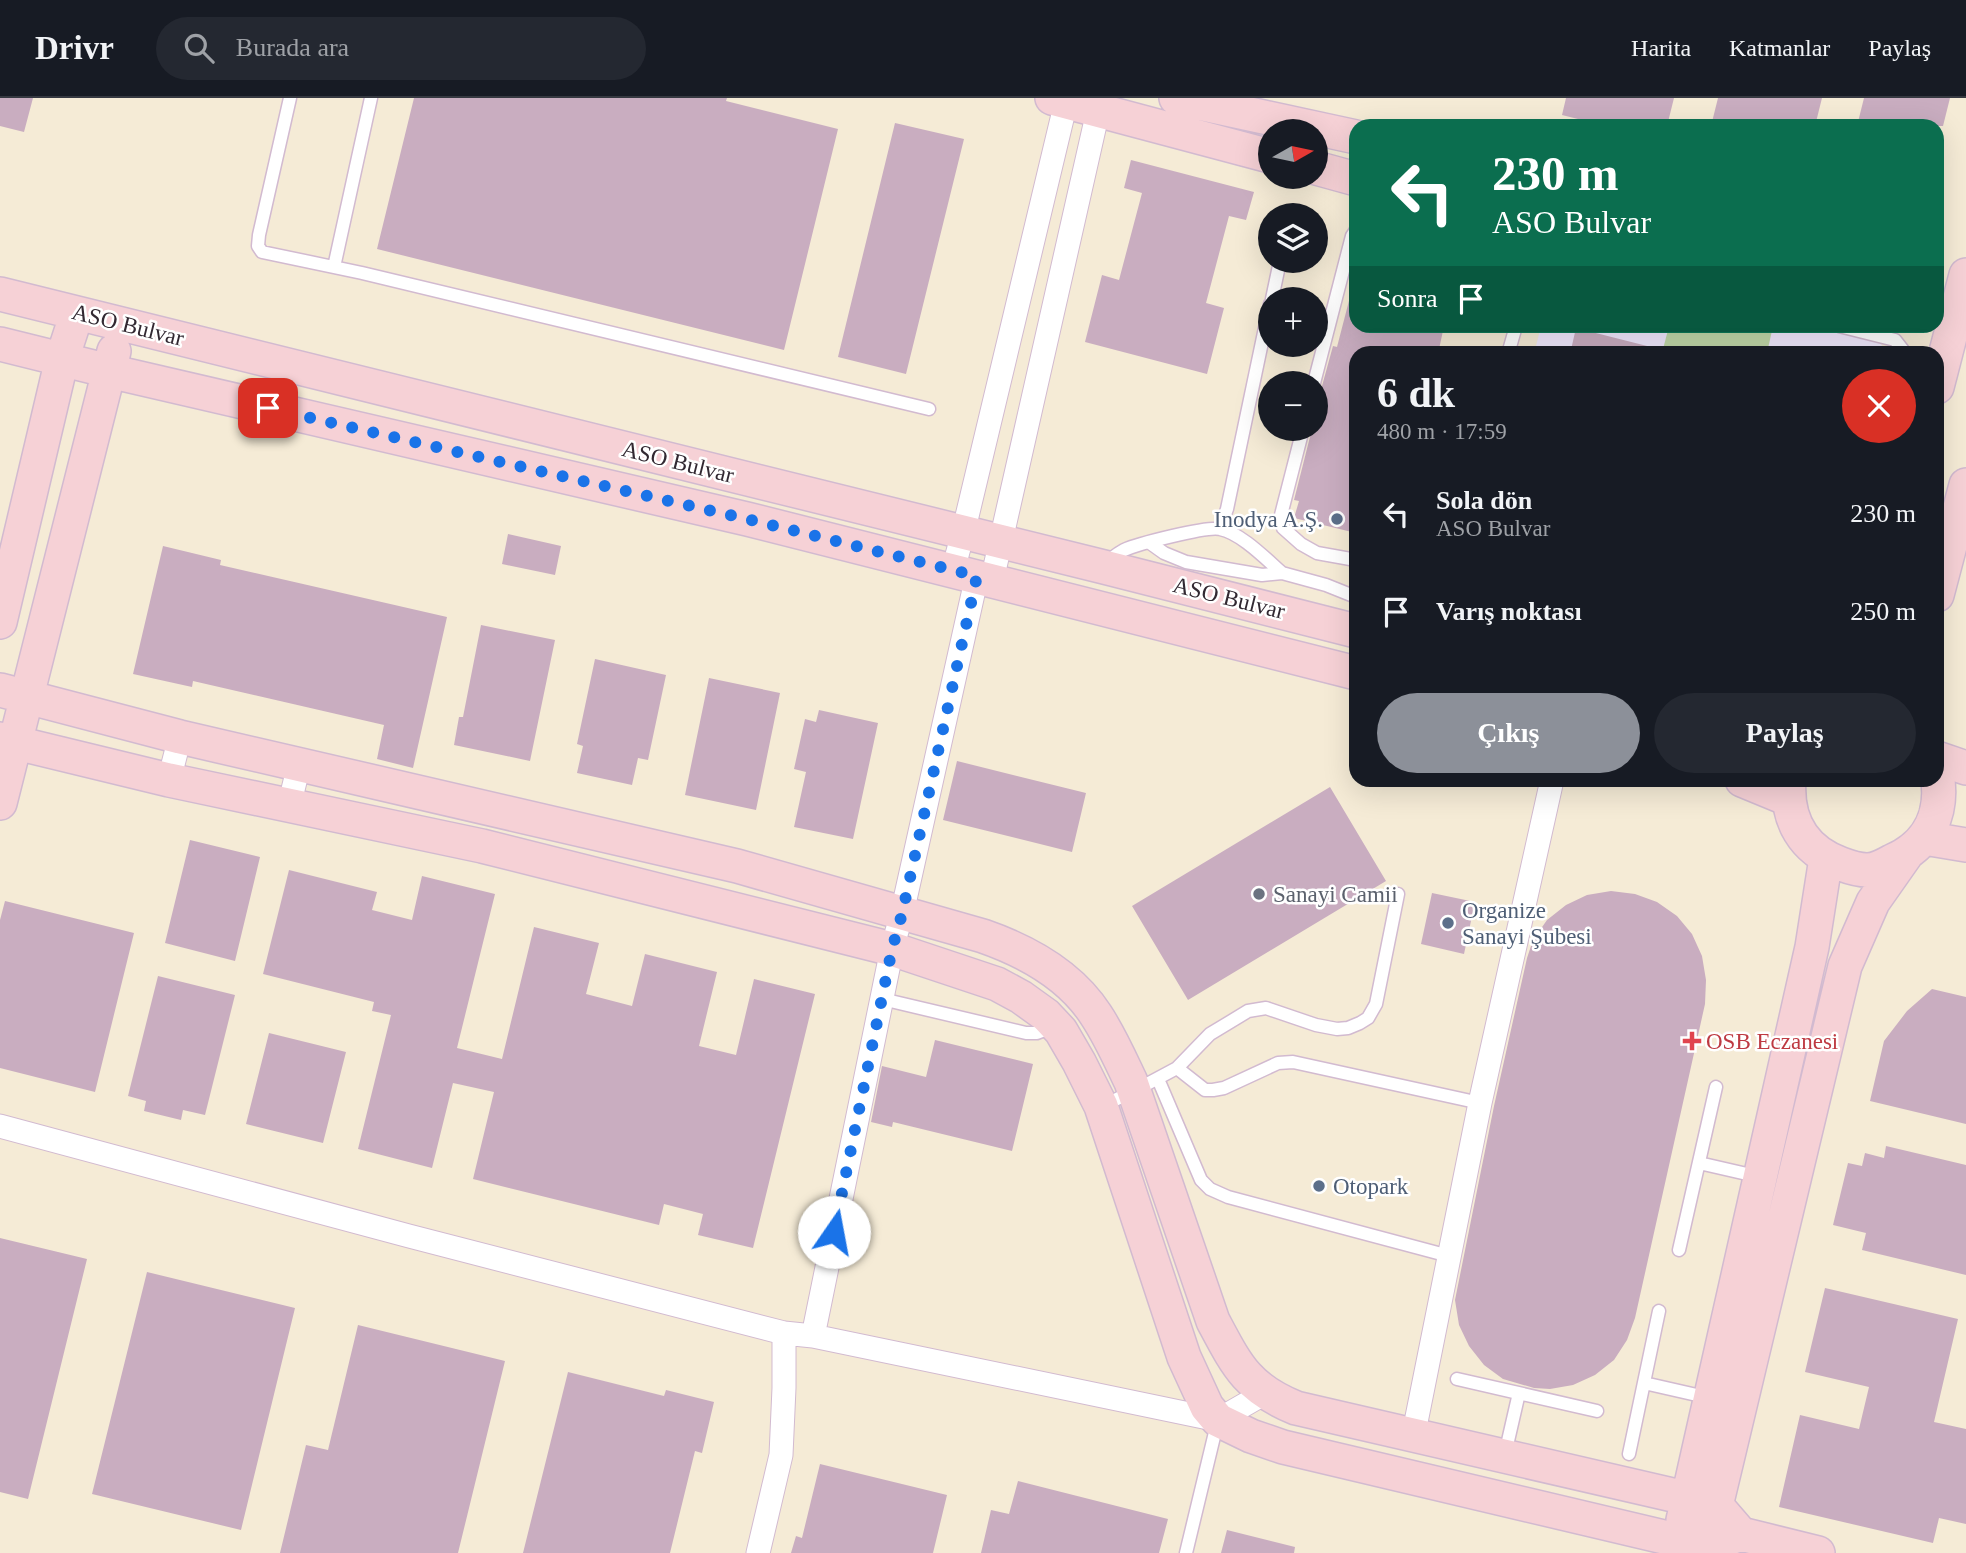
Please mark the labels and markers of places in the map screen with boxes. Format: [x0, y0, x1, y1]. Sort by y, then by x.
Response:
pin [238, 378, 298, 438]
place label: Inodya A.Ş. [1214, 507, 1323, 532]
marker: Inodya A.Ş. [1329, 511, 1345, 527]
place label: Sanayi Camii [1273, 882, 1398, 907]
marker: Sanayi Camii [1251, 886, 1267, 902]
place label: Organize Sanayi Şubesi [1462, 898, 1592, 949]
marker: Organize Sanayi Şubesi [1440, 915, 1456, 931]
place label: OSB Eczanesi [1706, 1029, 1838, 1054]
marker: OSB Eczanesi [1684, 1033, 1700, 1049]
place label: Otopark [1333, 1174, 1409, 1199]
marker: Otopark [1311, 1178, 1327, 1194]

